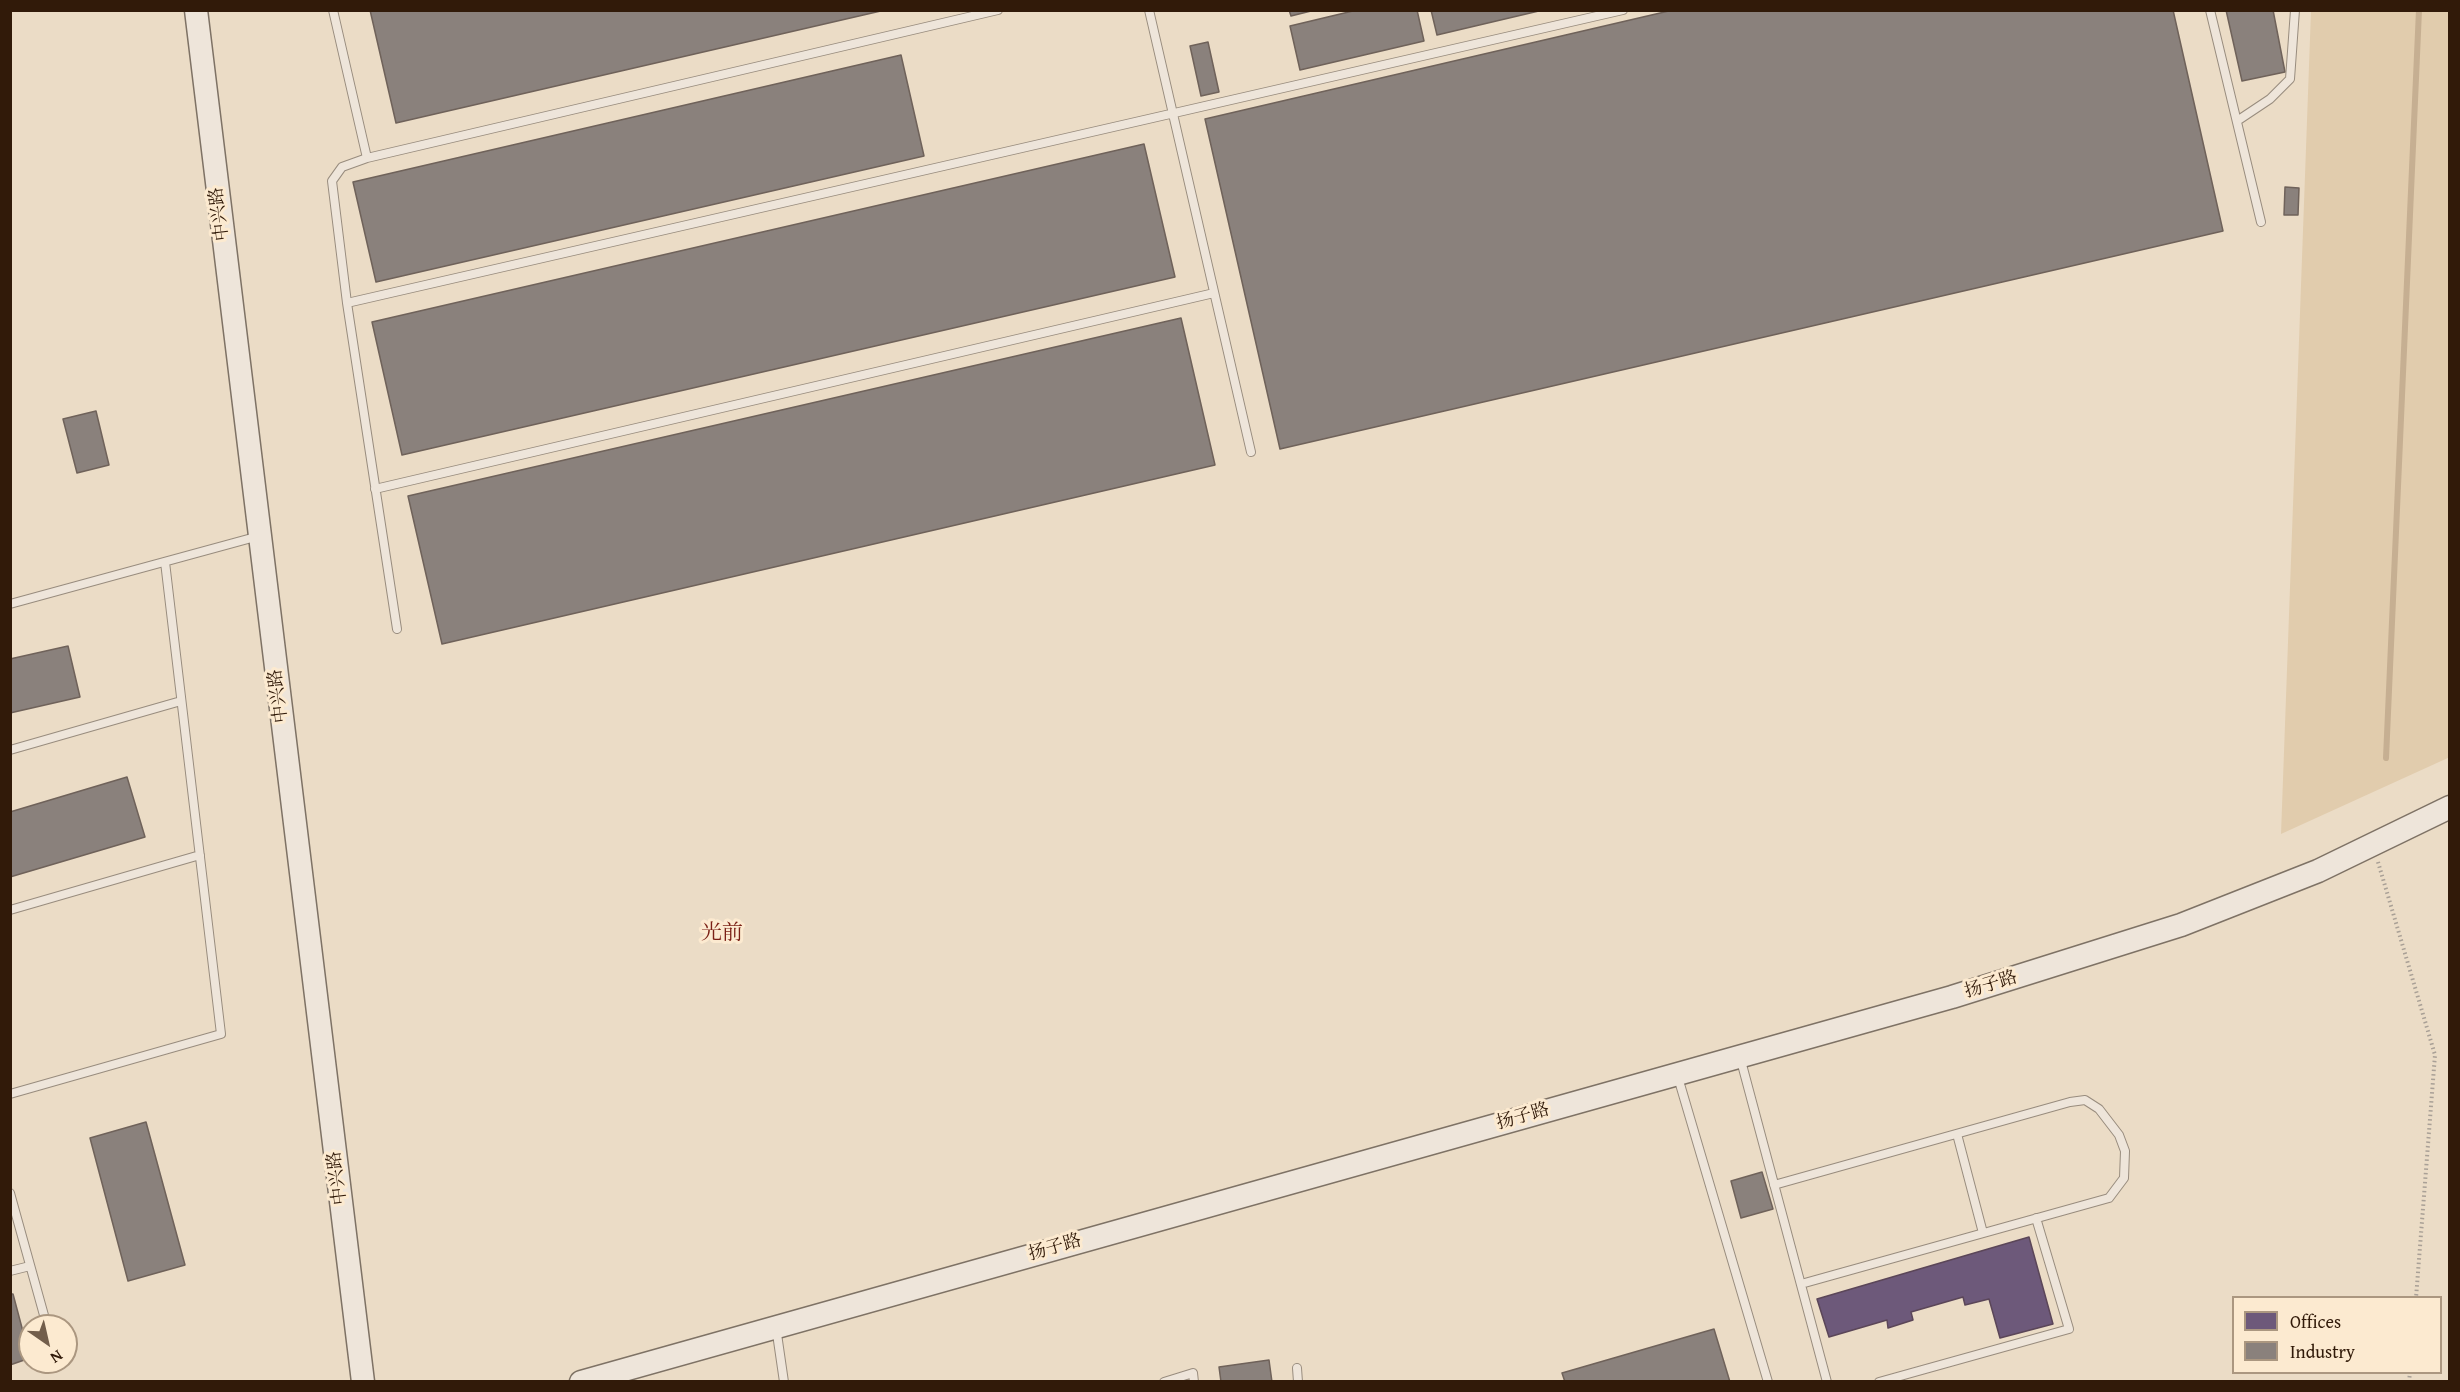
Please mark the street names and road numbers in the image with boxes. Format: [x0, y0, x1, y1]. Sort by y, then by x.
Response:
street label: 中兴路 [206, 186, 234, 242]
street label: 中兴路 [265, 668, 293, 724]
street label: 扬子路 [1962, 967, 2020, 1003]
street label: 扬子路 [1494, 1099, 1552, 1135]
street label: 中兴路 [324, 1150, 352, 1206]
street label: 扬子路 [1026, 1230, 1084, 1266]

